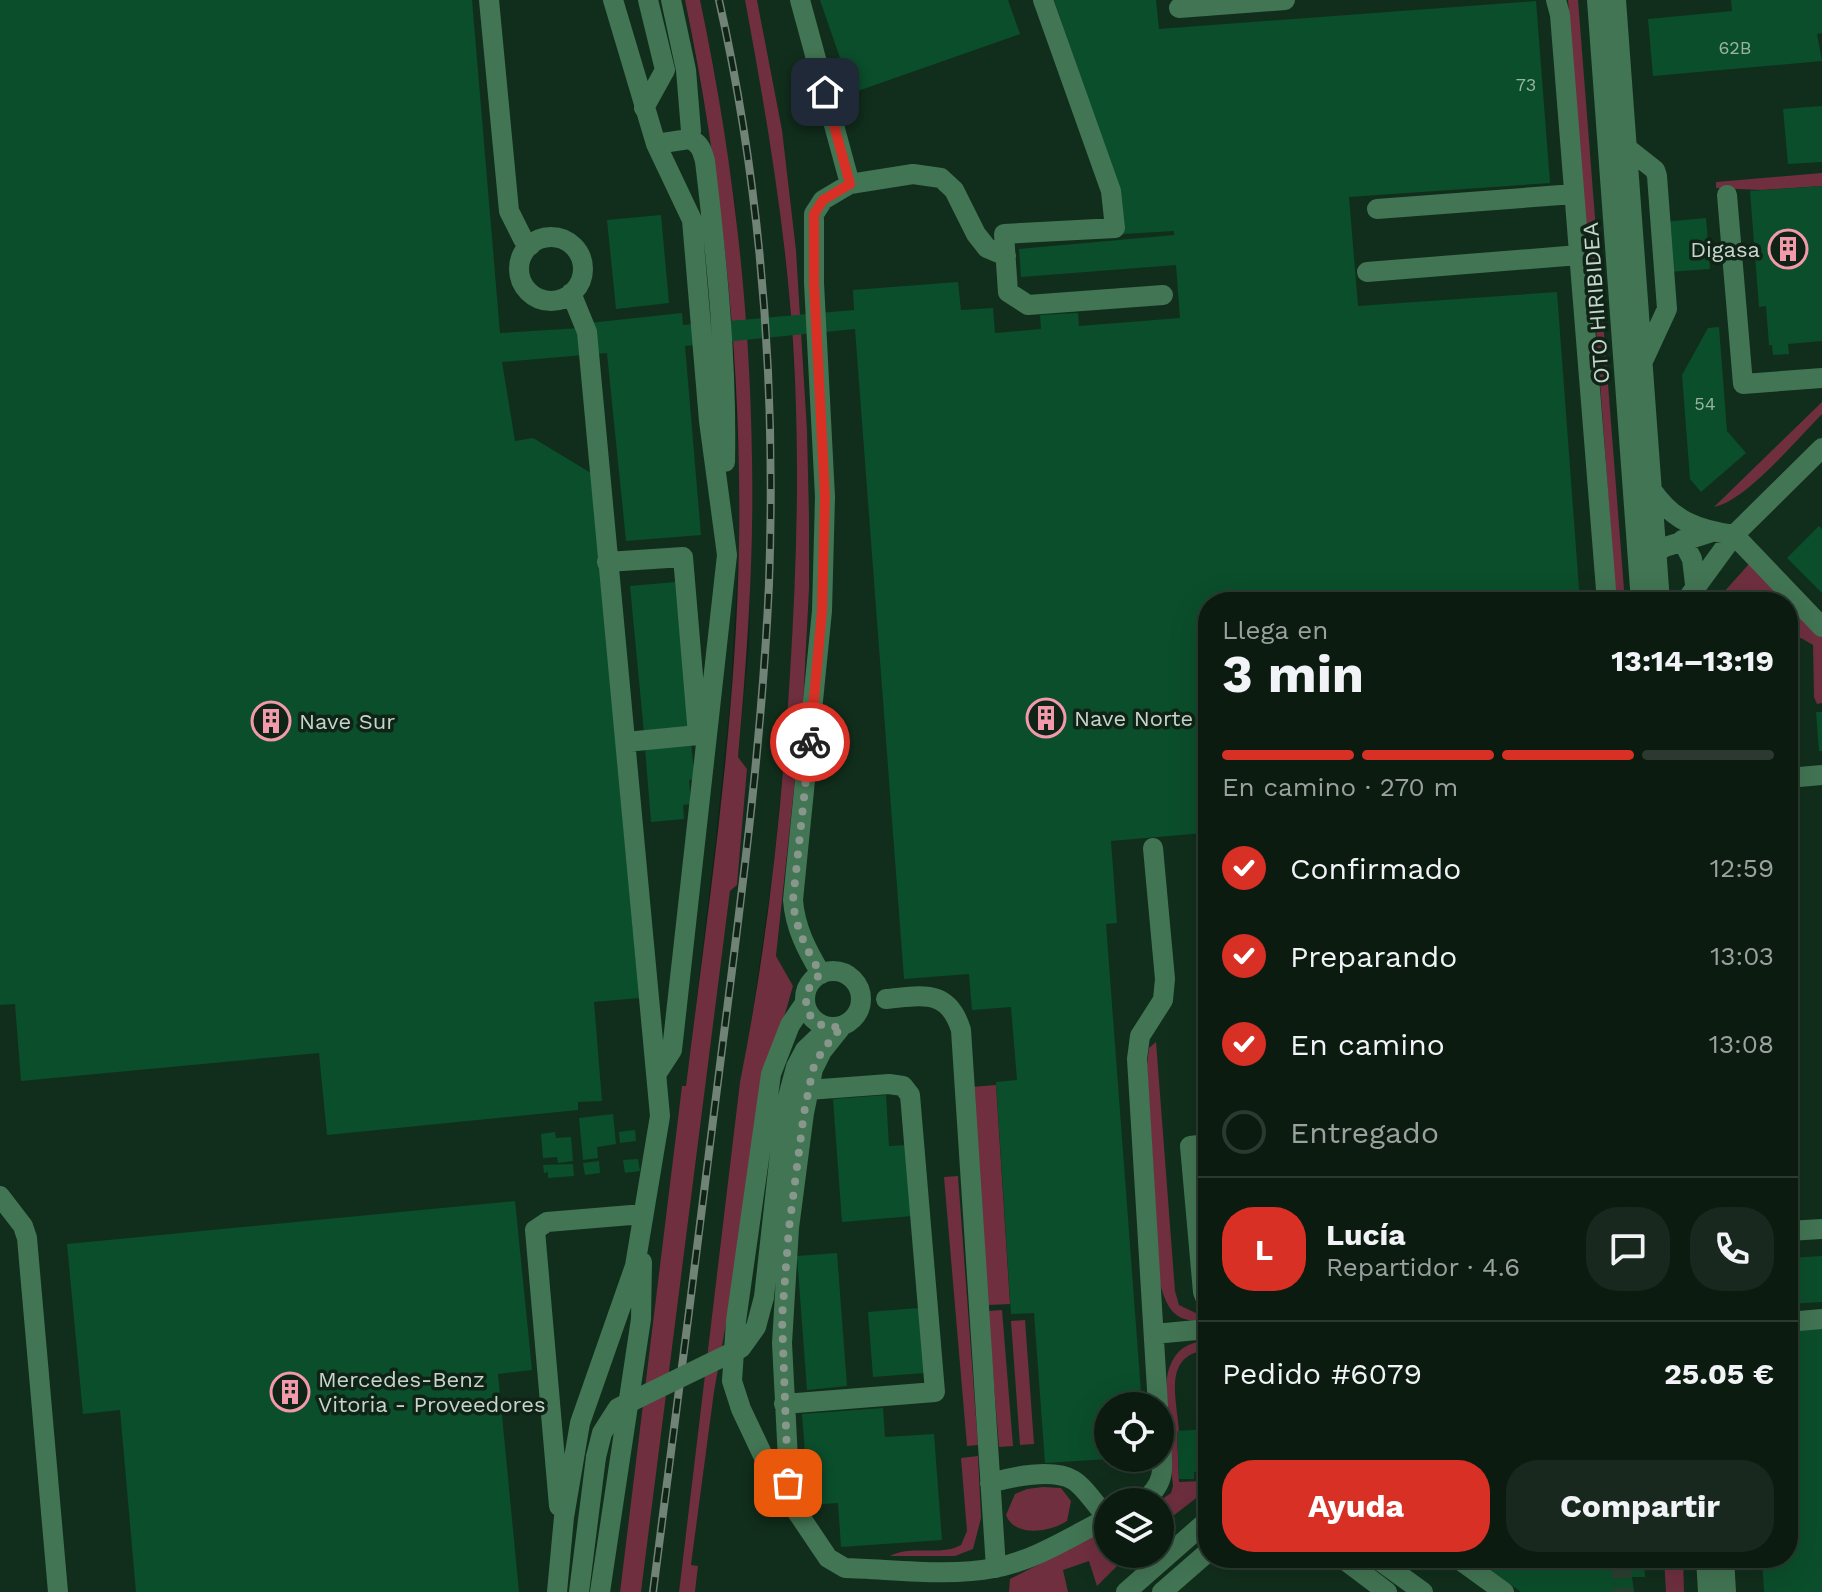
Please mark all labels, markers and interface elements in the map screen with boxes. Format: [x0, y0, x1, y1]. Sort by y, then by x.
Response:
house number: 62B [1718, 37, 1752, 58]
pin [791, 58, 859, 126]
icon: home [803, 70, 847, 114]
house number: 73 [1516, 74, 1536, 95]
street label: OTO HIRIBIDEA [1578, 221, 1614, 385]
building icon: Digasa [1767, 228, 1809, 270]
place label: Digasa [1690, 237, 1760, 262]
house number: 54 [1694, 393, 1716, 414]
text: Llega en [1222, 615, 1328, 645]
text: 13:14–13:19 [1611, 643, 1774, 678]
text: 3 min [1222, 644, 1364, 705]
building icon: Nave Norte [1025, 697, 1067, 739]
building icon: Nave Sur [250, 700, 292, 742]
courier [770, 702, 850, 782]
place label: Nave Norte [1074, 706, 1193, 731]
place label: Nave Sur [299, 709, 395, 734]
icon: bike [788, 720, 832, 764]
text: En camino · 270 m [1222, 772, 1458, 802]
icon: check [1222, 846, 1266, 890]
text: Confirmado [1290, 851, 1461, 886]
text: 12:59 [1710, 853, 1774, 883]
icon: check [1222, 934, 1266, 978]
text: Preparando [1290, 939, 1457, 974]
text: 13:03 [1710, 941, 1774, 971]
icon: check [1222, 1022, 1266, 1066]
text: En camino [1290, 1027, 1445, 1062]
text: 13:08 [1709, 1029, 1774, 1059]
text: Entregado [1290, 1115, 1439, 1150]
button: chat [1586, 1207, 1670, 1291]
button: phone [1690, 1207, 1774, 1291]
text: Lucía [1326, 1217, 1406, 1252]
text: L [1255, 1232, 1273, 1267]
text: Repartidor · 4.6 [1326, 1252, 1520, 1282]
text: Pedido #6079 [1222, 1356, 1422, 1391]
text: 25.05 € [1664, 1356, 1774, 1391]
place label: Mercedes-Benz Vitoria - Proveedores [318, 1367, 546, 1417]
building icon: Mercedes-Benz Vitoria - Proveedores [269, 1371, 311, 1413]
map controls [1094, 1392, 1174, 1568]
button: locate [1094, 1392, 1174, 1472]
pin [754, 1449, 822, 1517]
button: Ayuda [1222, 1460, 1490, 1552]
button: Compartir [1506, 1460, 1774, 1552]
icon: bag [766, 1461, 810, 1505]
button: layers [1094, 1488, 1174, 1568]

